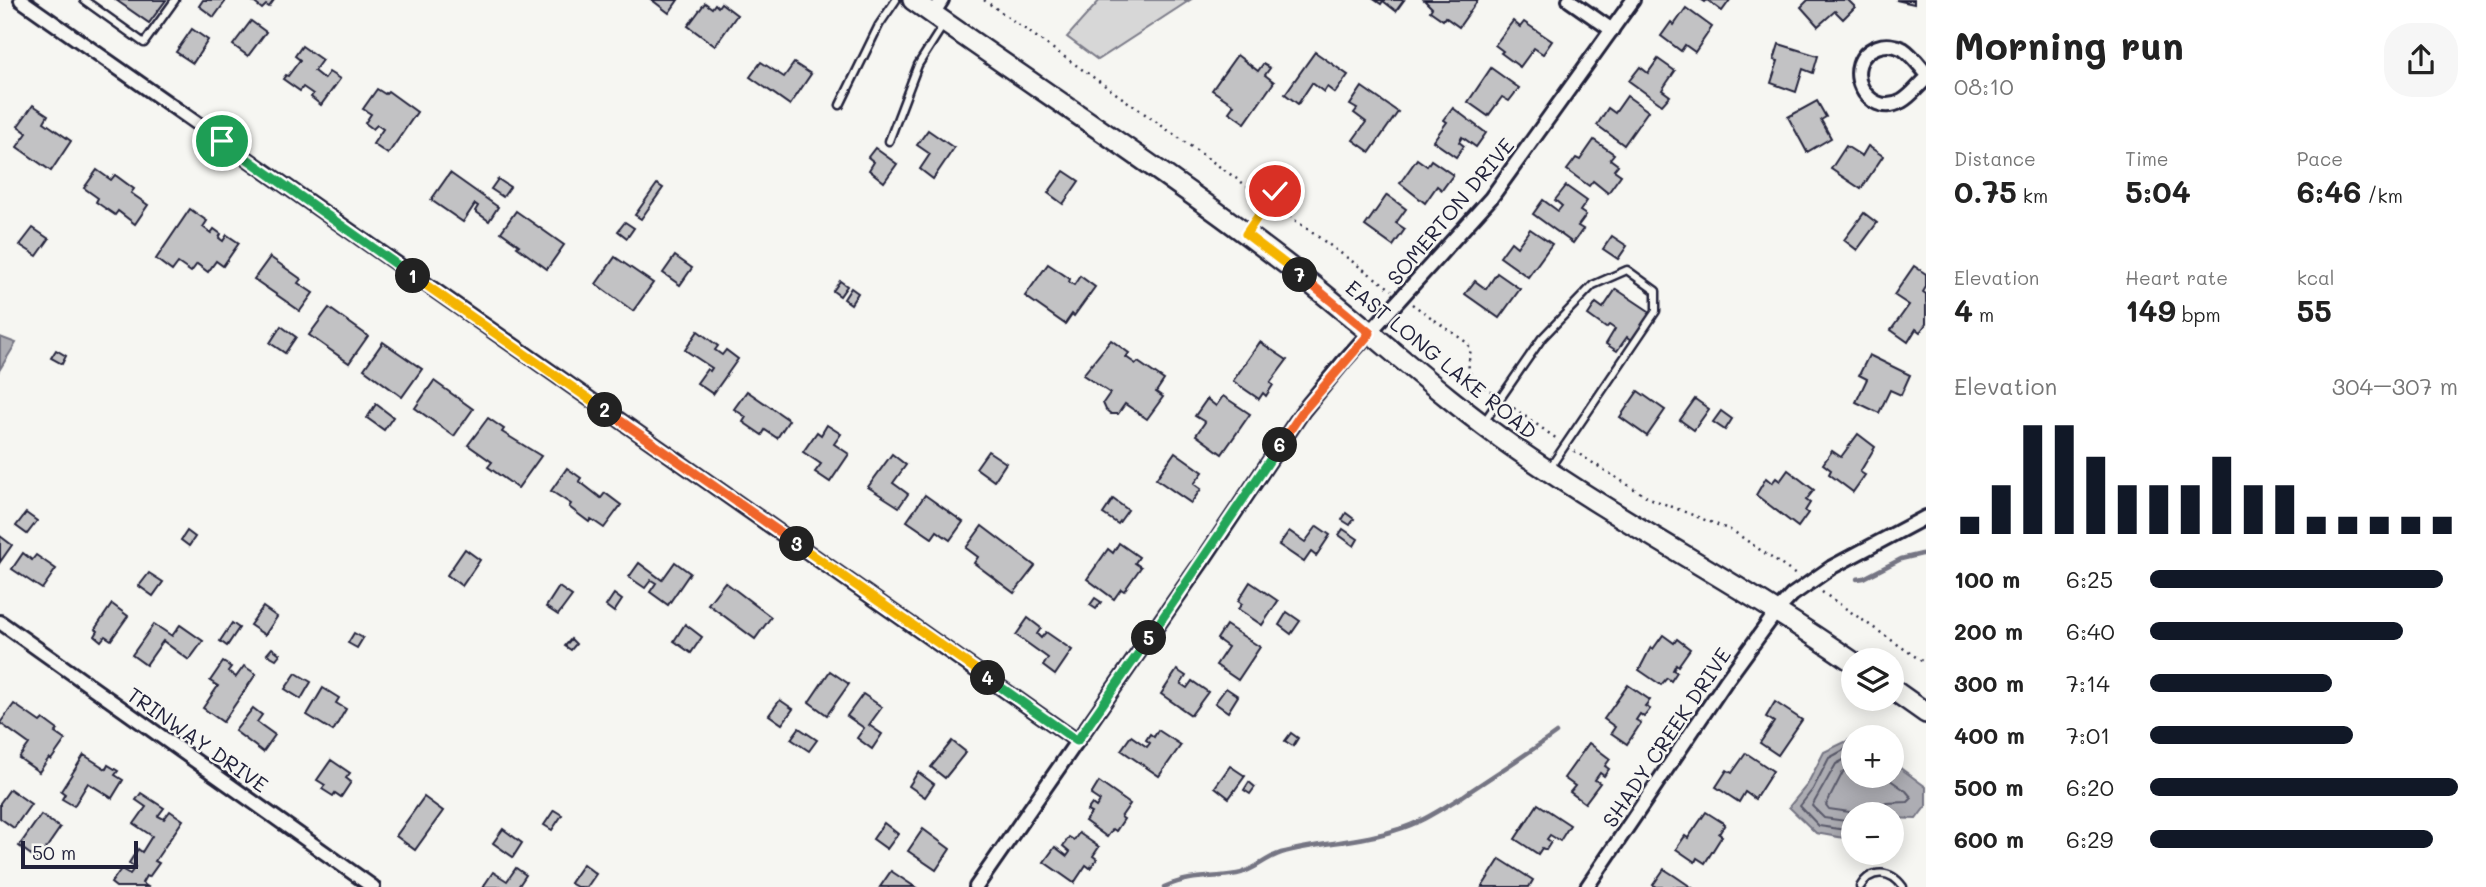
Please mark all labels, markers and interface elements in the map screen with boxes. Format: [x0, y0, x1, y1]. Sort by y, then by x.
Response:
text: Morning run [1954, 20, 2184, 70]
button: share [2384, 23, 2458, 97]
text: 08:10 [1954, 71, 2014, 101]
pin [192, 111, 252, 171]
icon: arrive [203, 122, 241, 160]
street label: SOMERTON DRIVE [1381, 132, 1519, 290]
text: Distance [1954, 146, 2036, 171]
text: Time [2125, 146, 2169, 171]
text: Pace [2297, 146, 2343, 171]
pin [1245, 161, 1305, 221]
text: 0.75 [1954, 171, 2017, 211]
text: 5:04 [2125, 171, 2191, 211]
text: 6:46 [2297, 171, 2362, 211]
icon: check [1256, 172, 1294, 210]
text: km [2017, 183, 2048, 208]
text: /km [2362, 183, 2403, 208]
pin: 1 [396, 258, 430, 294]
pin: 7 [1282, 258, 1318, 292]
text: 7 [1294, 262, 1305, 287]
text: 1 [408, 263, 417, 288]
text: Elevation [1954, 265, 2039, 290]
text: Heart rate [2125, 265, 2228, 290]
text: kcal [2297, 265, 2335, 290]
street label: EAST LONG LAKE ROAD [1341, 273, 1543, 445]
text: 4 [1954, 290, 1973, 330]
text: 149 [2125, 290, 2176, 330]
text: 55 [2297, 290, 2332, 330]
text: m [1973, 302, 1994, 327]
text: bpm [2176, 302, 2221, 327]
text: Elevation [1954, 371, 2057, 401]
text: 304–307 m [2332, 371, 2458, 401]
pin: 2 [588, 392, 622, 428]
text: 2 [599, 397, 610, 422]
pin: 6 [1262, 428, 1298, 462]
text: 6 [1274, 432, 1285, 457]
pin: 3 [780, 526, 814, 562]
text: 3 [791, 531, 802, 556]
text: 100 m [1954, 564, 2020, 594]
text: 6:25 [2066, 564, 2113, 594]
text: 200 m [1954, 616, 2023, 646]
text: 6:40 [2066, 616, 2115, 646]
pin: 5 [1132, 620, 1166, 656]
text: 5 [1143, 625, 1154, 650]
street label: SHADY CREEK DRIVE [1596, 642, 1736, 832]
map controls [1841, 648, 1904, 865]
button: layers [1841, 648, 1904, 711]
pin: 4 [970, 660, 1006, 696]
text: 4 [981, 665, 994, 690]
text: 300 m [1954, 668, 2024, 698]
text: 7:14 [2066, 668, 2110, 698]
street label: TRINWAY DRIVE [122, 680, 274, 798]
text: 400 m [1954, 720, 2025, 750]
text: 7:01 [2066, 720, 2110, 750]
button: + [1841, 725, 1904, 788]
text: 500 m [1954, 772, 2024, 802]
text: 6:20 [2066, 772, 2114, 802]
button: − [1841, 802, 1904, 865]
text: 600 m [1954, 824, 2024, 854]
text: 6:29 [2066, 824, 2113, 854]
scale bar [21, 838, 138, 870]
text: 50 m [32, 840, 76, 865]

